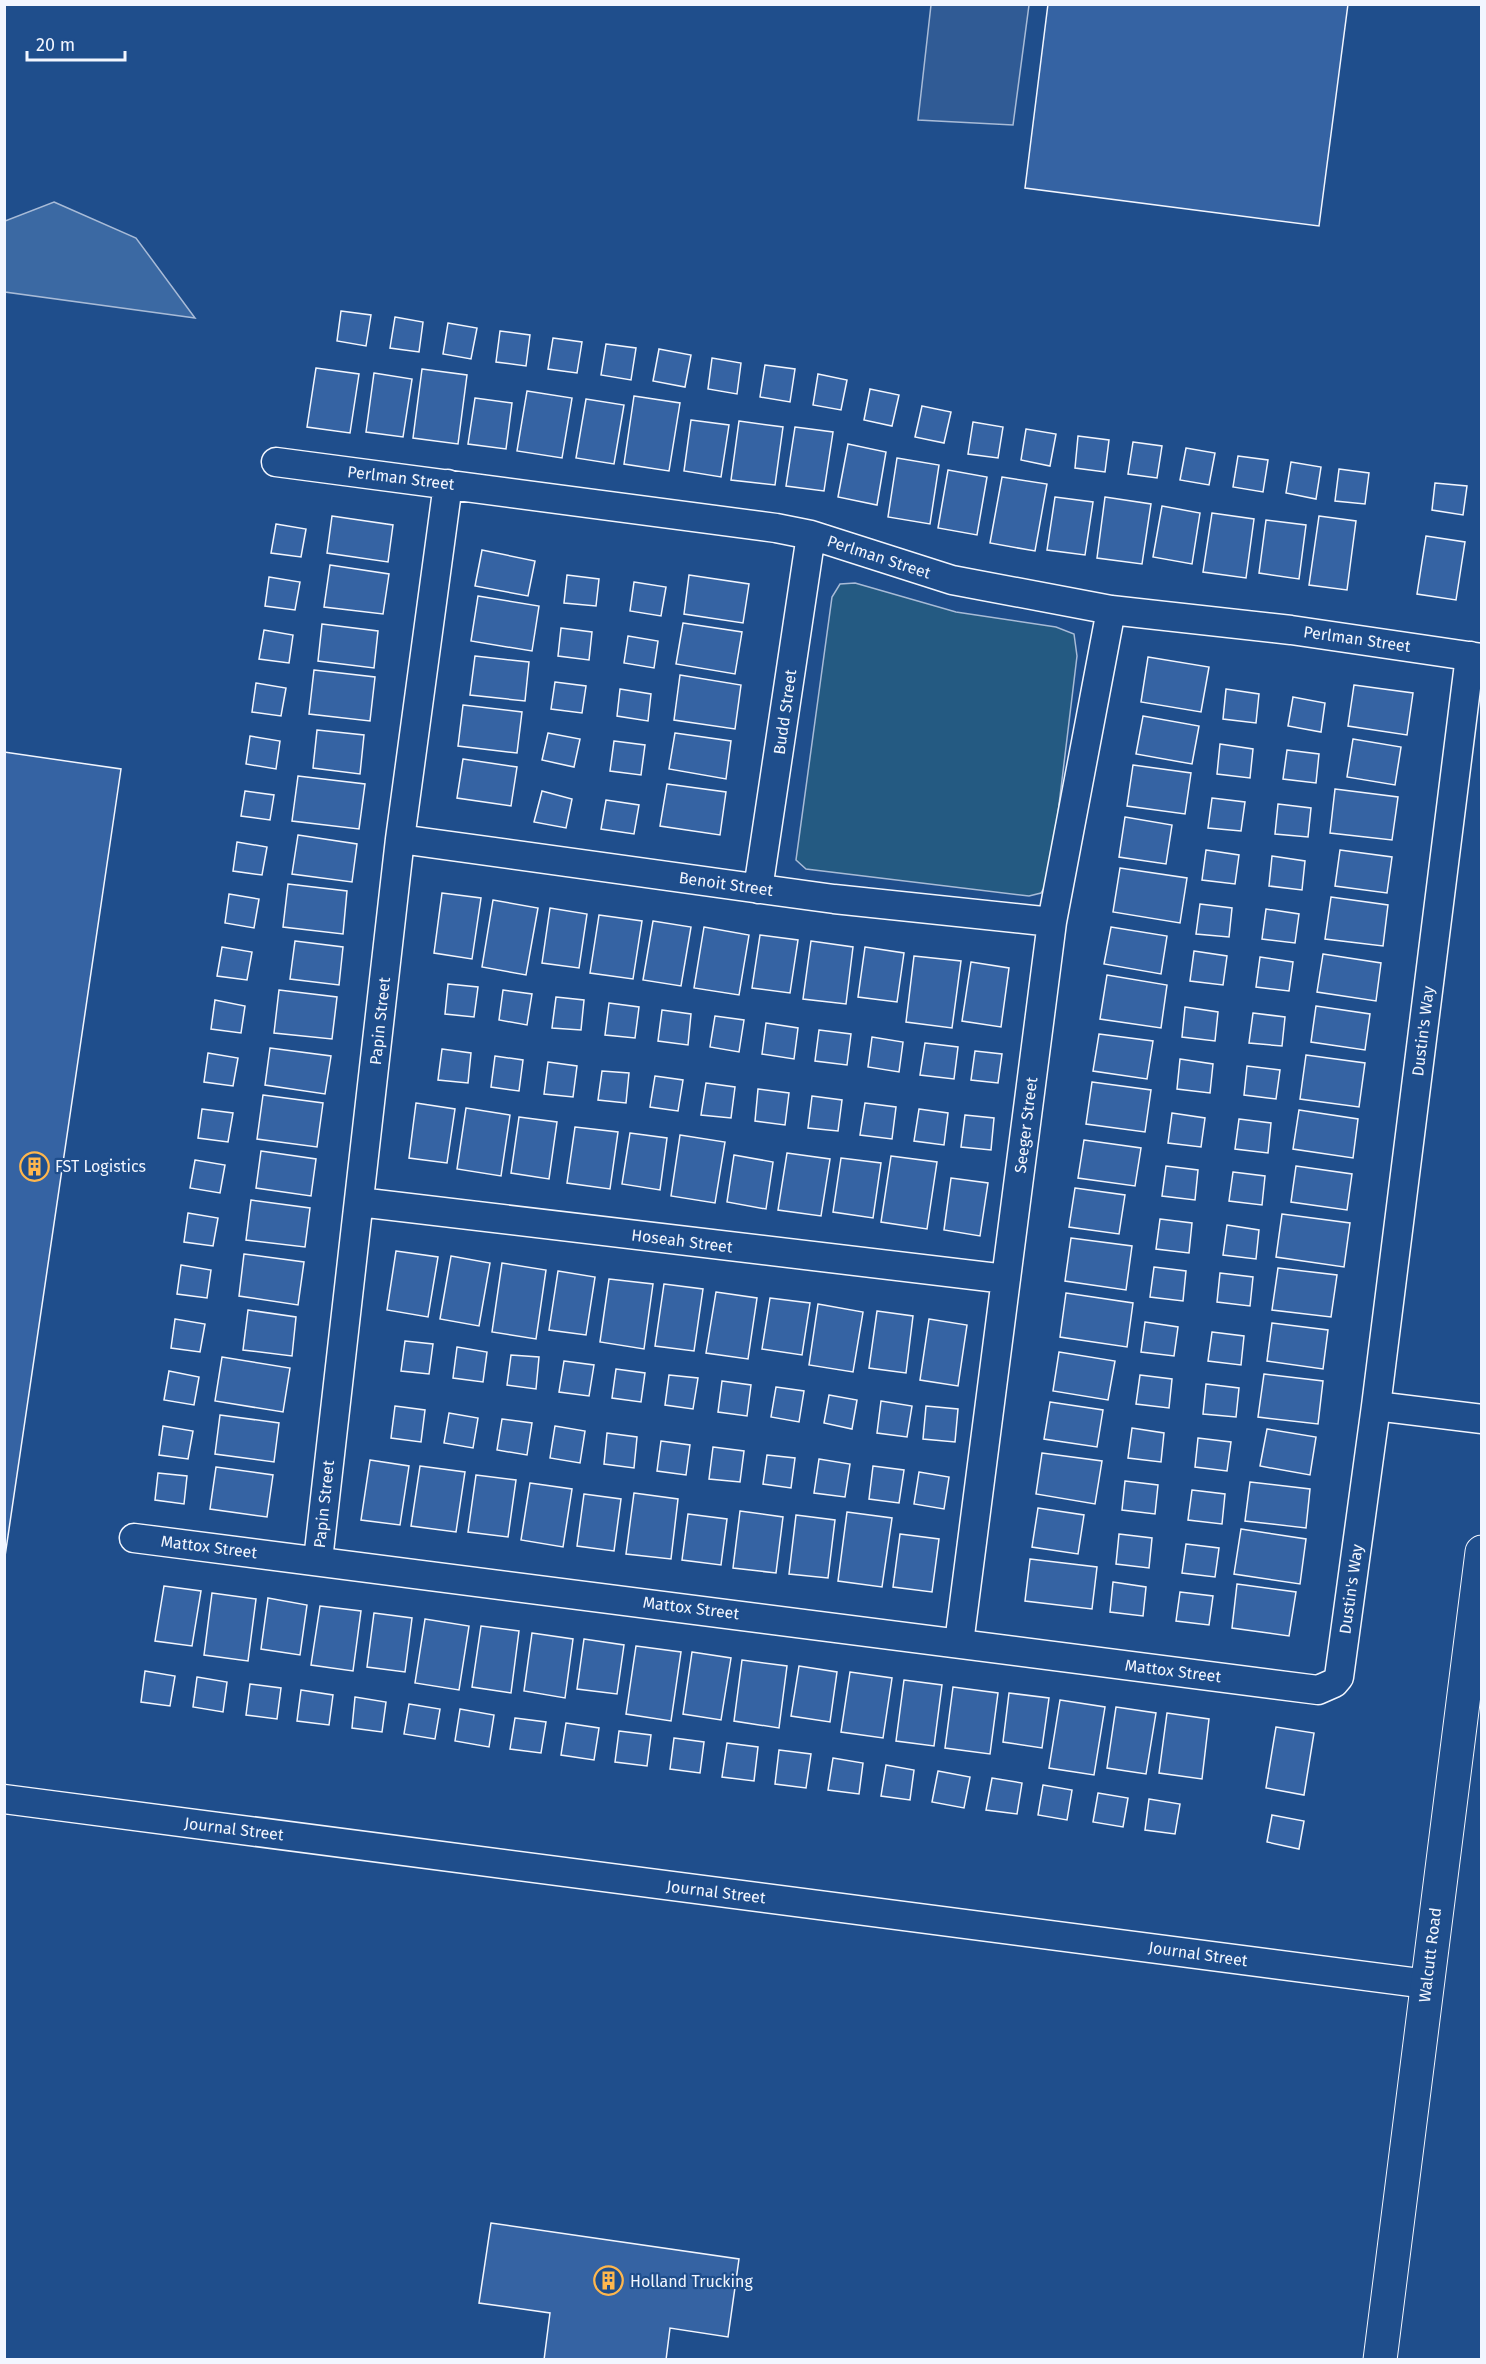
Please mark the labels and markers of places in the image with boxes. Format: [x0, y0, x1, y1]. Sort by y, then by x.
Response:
building icon: FST Logistics [18, 1150, 50, 1182]
place label: FST Logistics [55, 1157, 146, 1176]
building icon: Holland Trucking [593, 2265, 625, 2297]
place label: Holland Trucking [630, 2272, 753, 2291]

